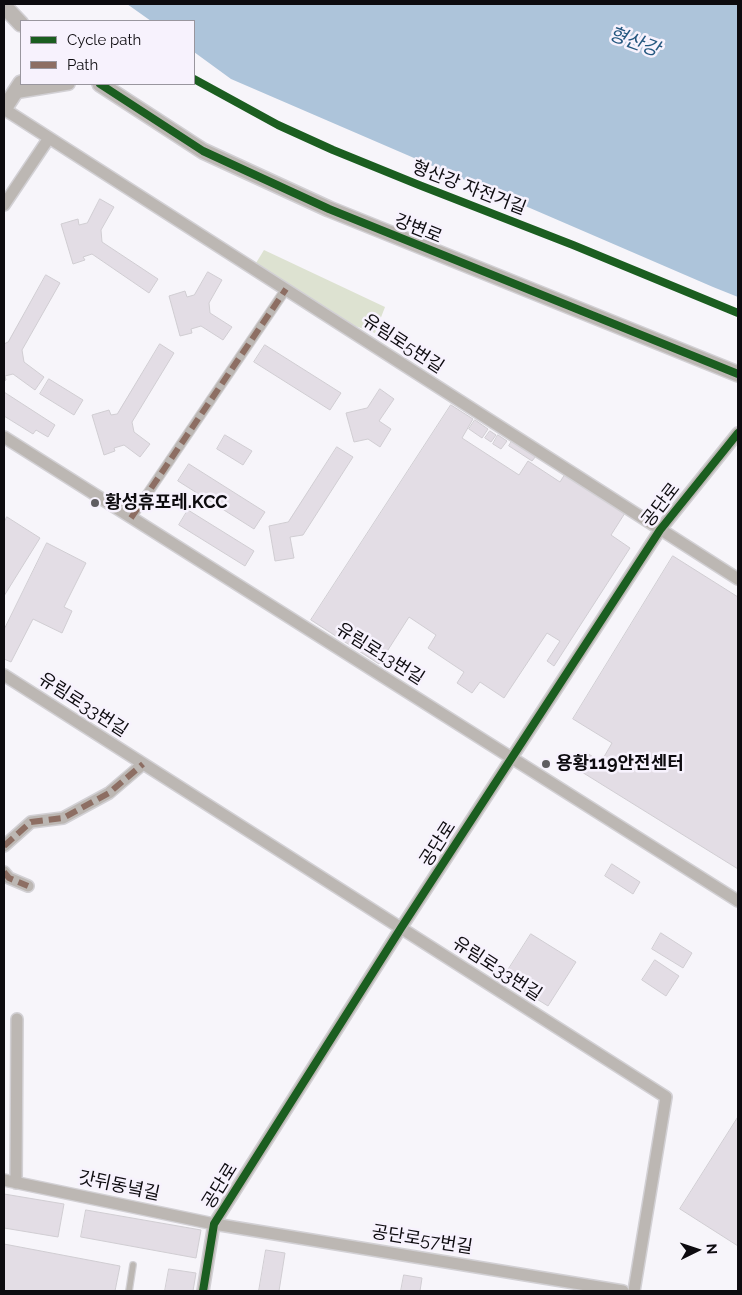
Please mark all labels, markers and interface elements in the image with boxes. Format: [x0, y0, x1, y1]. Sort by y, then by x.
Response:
legend [20, 20, 195, 85]
water label: 형산강 [605, 22, 663, 62]
text: Cycle path [67, 31, 141, 49]
text: Path [67, 56, 98, 74]
street label: 형산강 자전거길 [409, 156, 529, 220]
street label: 강변로 [391, 210, 445, 248]
street label: 유림로5번길 [358, 310, 448, 378]
street label: 공단로 [637, 479, 685, 531]
place label: 황성휴포레.KCC [105, 492, 228, 514]
marker: 황성휴포레.KCC [89, 497, 101, 509]
street label: 유림로13번길 [332, 618, 428, 690]
street label: 유림로33번길 [34, 668, 132, 742]
place label: 용황119안전센터 [556, 753, 684, 775]
marker: 용황119안전센터 [540, 758, 552, 770]
street label: 공단로 [415, 817, 461, 871]
street label: 유림로33번길 [448, 932, 546, 1006]
street label: 공단로 [198, 1159, 242, 1213]
street label: 갓뒤동녘길 [76, 1167, 162, 1205]
street label: 공단로57번길 [370, 1221, 474, 1259]
north arrow [672, 1225, 722, 1275]
text: N [704, 1243, 720, 1255]

